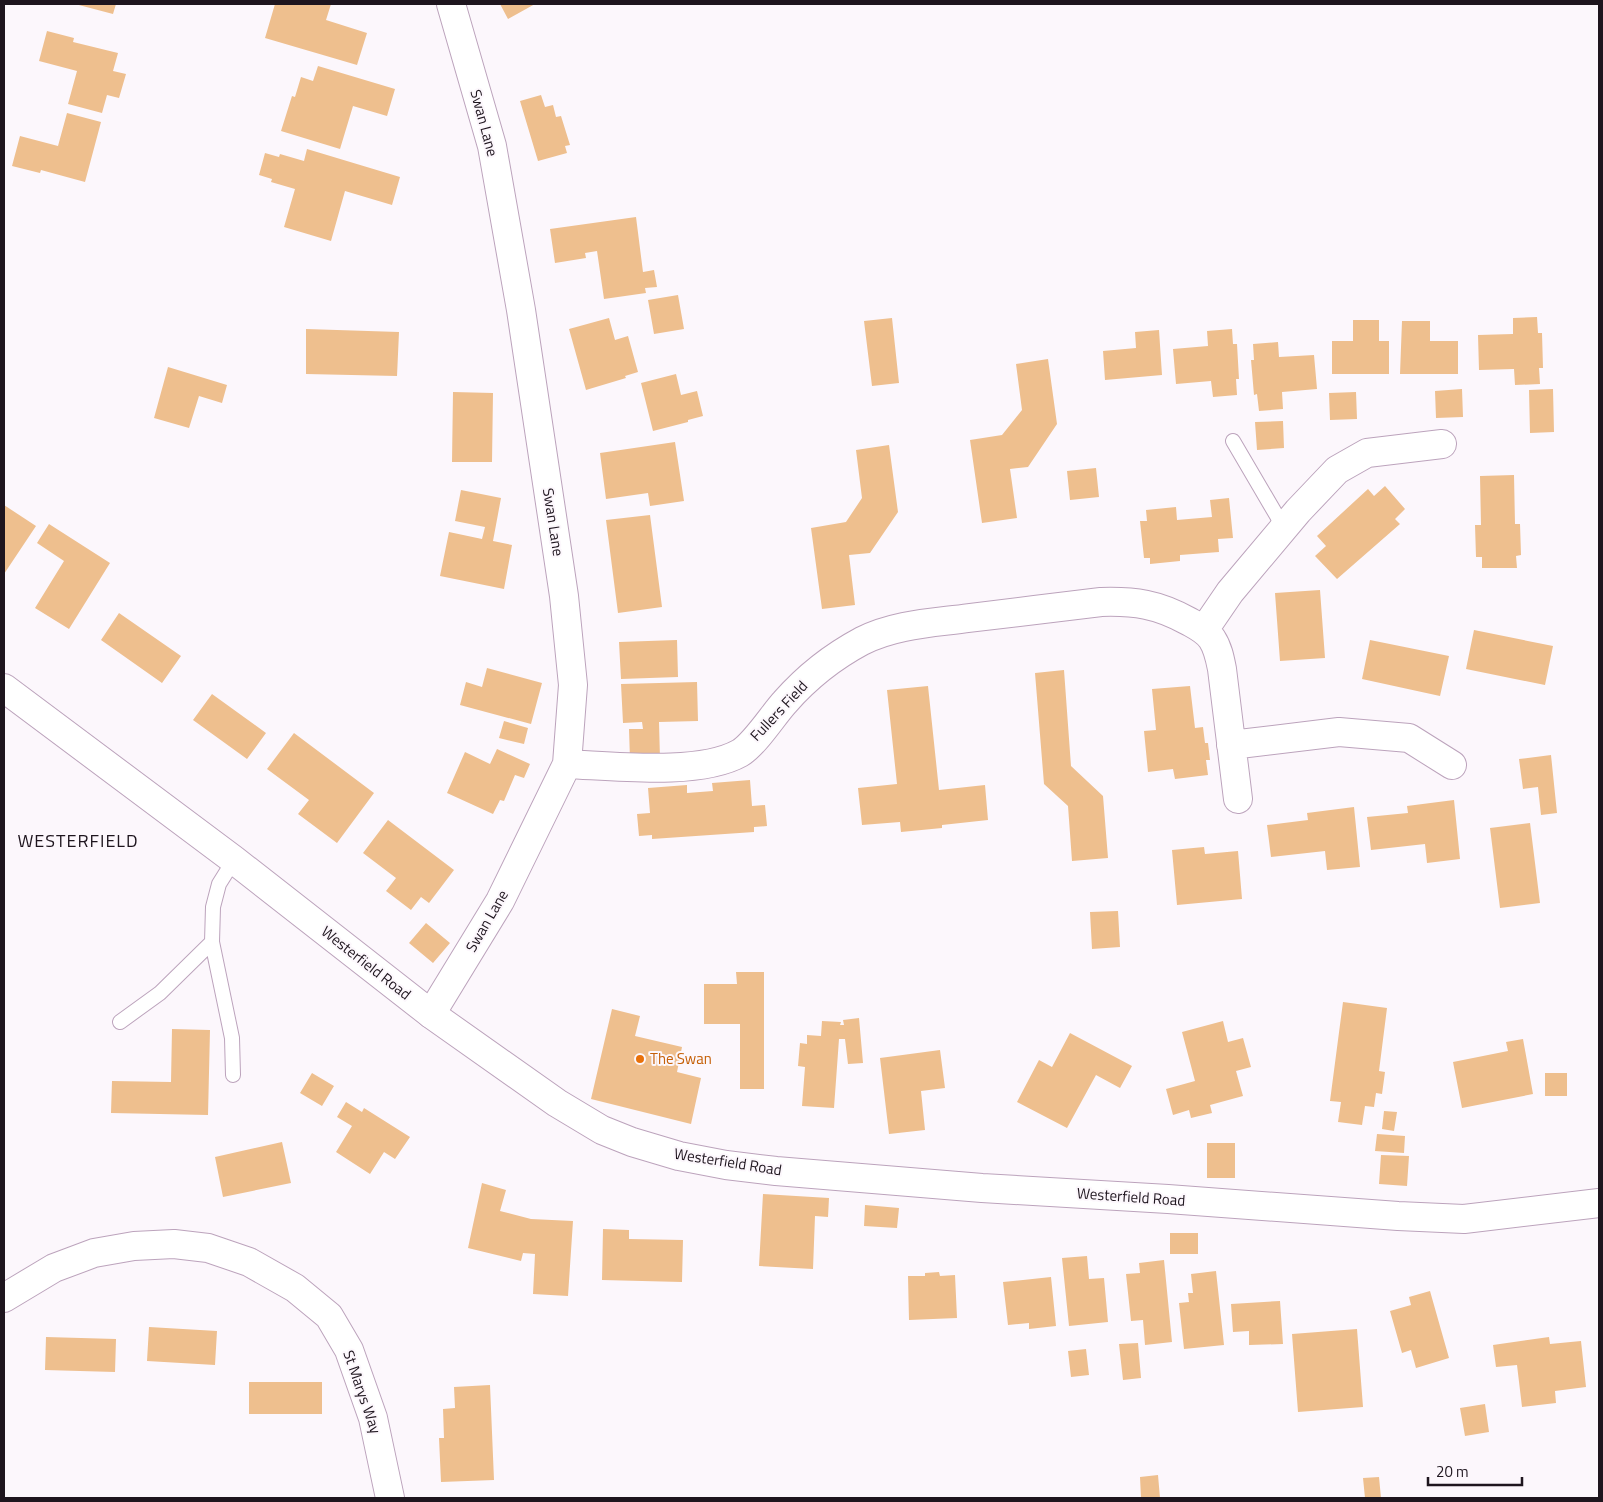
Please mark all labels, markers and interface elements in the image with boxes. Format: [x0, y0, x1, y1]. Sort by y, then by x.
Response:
street label: Swan Lane [465, 87, 504, 159]
street label: Swan Lane [537, 486, 570, 558]
street label: Fullers Field [744, 675, 813, 746]
district label: WESTERFIELD [17, 827, 139, 854]
street label: Swan Lane [459, 885, 514, 956]
street label: Westerfield Road [316, 920, 416, 1005]
place label: The Swan [650, 1047, 712, 1070]
marker: The Swan [634, 1053, 646, 1065]
street label: Westerfield Road [673, 1142, 783, 1181]
street label: Westerfield Road [1076, 1181, 1186, 1212]
street label: St Marys Way [337, 1347, 388, 1437]
scale bar [1428, 1454, 1522, 1486]
text: 20 m [1436, 1460, 1469, 1483]

